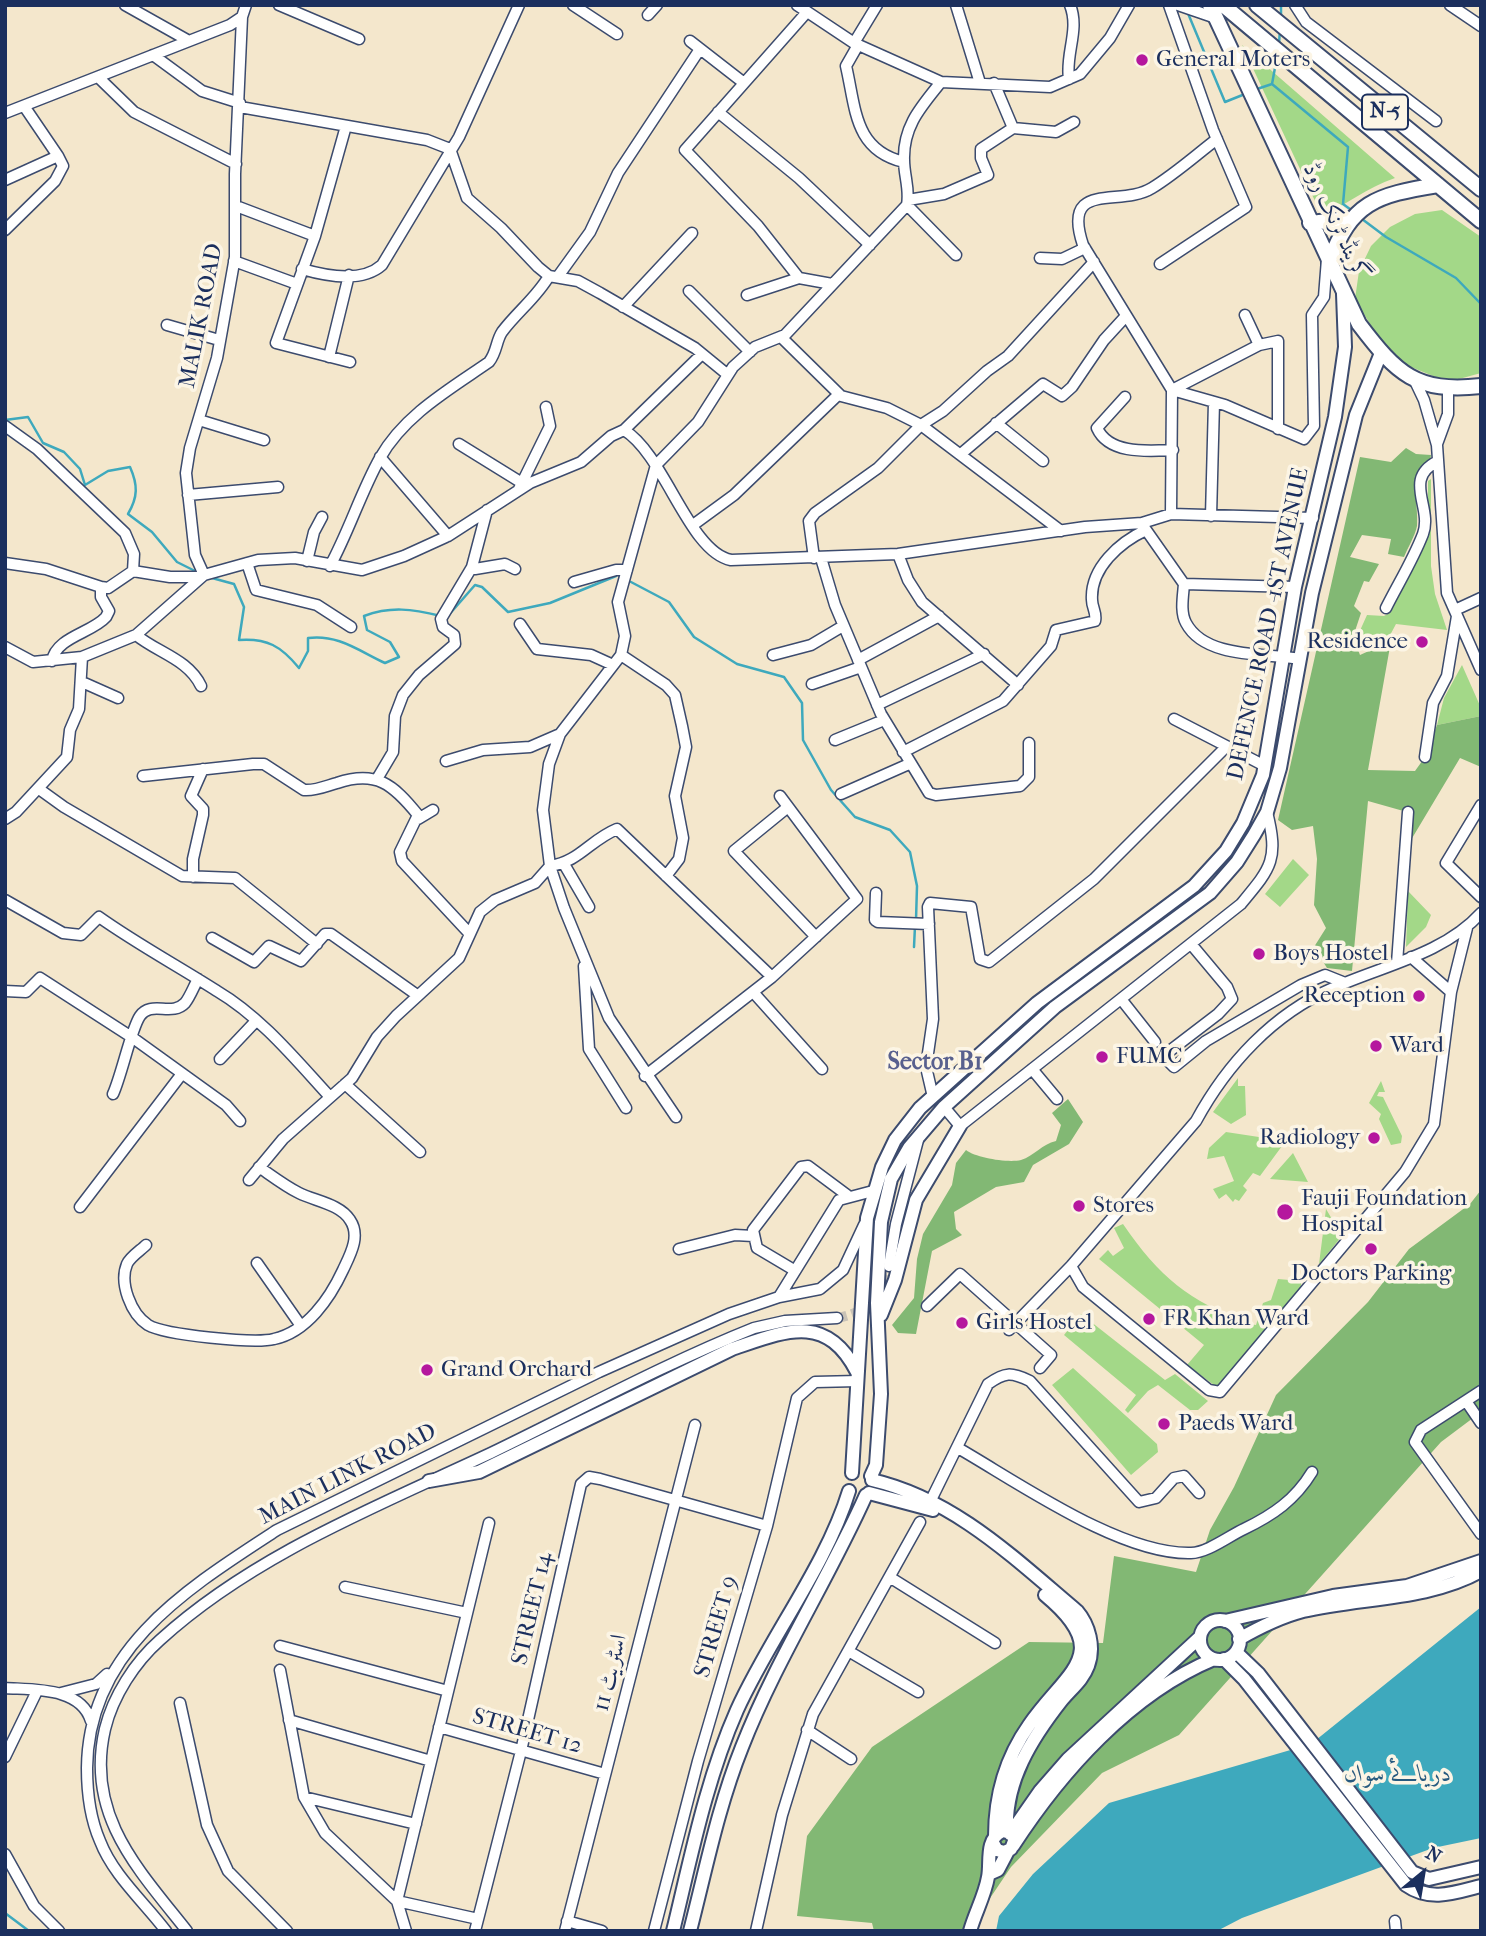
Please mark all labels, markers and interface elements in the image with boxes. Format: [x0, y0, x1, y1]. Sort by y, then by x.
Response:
place label: General Moters [1156, 46, 1310, 74]
marker: General Moters [1134, 52, 1150, 68]
road number: N-5 [1362, 94, 1408, 130]
street label: گرینڈ ٹرنک روڈ [1296, 159, 1374, 285]
street label: MALIK ROAD [174, 241, 230, 391]
street label: DEFENCE ROAD -1ST AVENUE [1222, 465, 1316, 783]
place label: Residence [1306, 628, 1408, 656]
marker: Residence [1414, 634, 1430, 650]
place label: Boys Hostel [1273, 940, 1388, 968]
marker: Boys Hostel [1251, 946, 1267, 962]
place label: Reception [1304, 982, 1405, 1010]
marker: Reception [1411, 988, 1427, 1004]
place label: Ward [1390, 1032, 1444, 1060]
marker: Ward [1368, 1038, 1384, 1054]
place label: FUMC [1116, 1043, 1182, 1071]
district label: Sector B1 [888, 1049, 982, 1077]
marker: FUMC [1094, 1049, 1110, 1065]
place label: Radiology [1259, 1124, 1360, 1152]
marker: Radiology [1366, 1130, 1382, 1146]
place label: Fauji Foundation Hospital [1301, 1185, 1467, 1239]
place label: Stores [1093, 1192, 1154, 1220]
marker: Stores [1071, 1198, 1087, 1214]
marker: Fauji Foundation Hospital [1275, 1202, 1295, 1222]
marker: Doctors Parking [1363, 1241, 1379, 1257]
place label: Doctors Parking [1291, 1260, 1451, 1288]
place label: FR Khan Ward [1163, 1305, 1309, 1333]
place label: Girls Hostel [976, 1309, 1092, 1337]
marker: FR Khan Ward [1141, 1311, 1157, 1327]
marker: Girls Hostel [954, 1315, 970, 1331]
place label: Grand Orchard [441, 1356, 592, 1384]
marker: Grand Orchard [419, 1362, 435, 1378]
place label: Paeds Ward [1178, 1410, 1293, 1438]
marker: Paeds Ward [1156, 1416, 1172, 1432]
street label: MAIN LINK ROAD [255, 1418, 441, 1532]
street label: STREET 14 [507, 1550, 559, 1668]
street label: STREET 9 [689, 1573, 745, 1681]
street label: اسٹریٹ 11 [588, 1632, 634, 1714]
street label: STREET 12 [469, 1703, 585, 1761]
water label: دریائے سواں [1344, 1761, 1452, 1789]
north arrow [1388, 1838, 1458, 1908]
text: N [1422, 1842, 1445, 1868]

